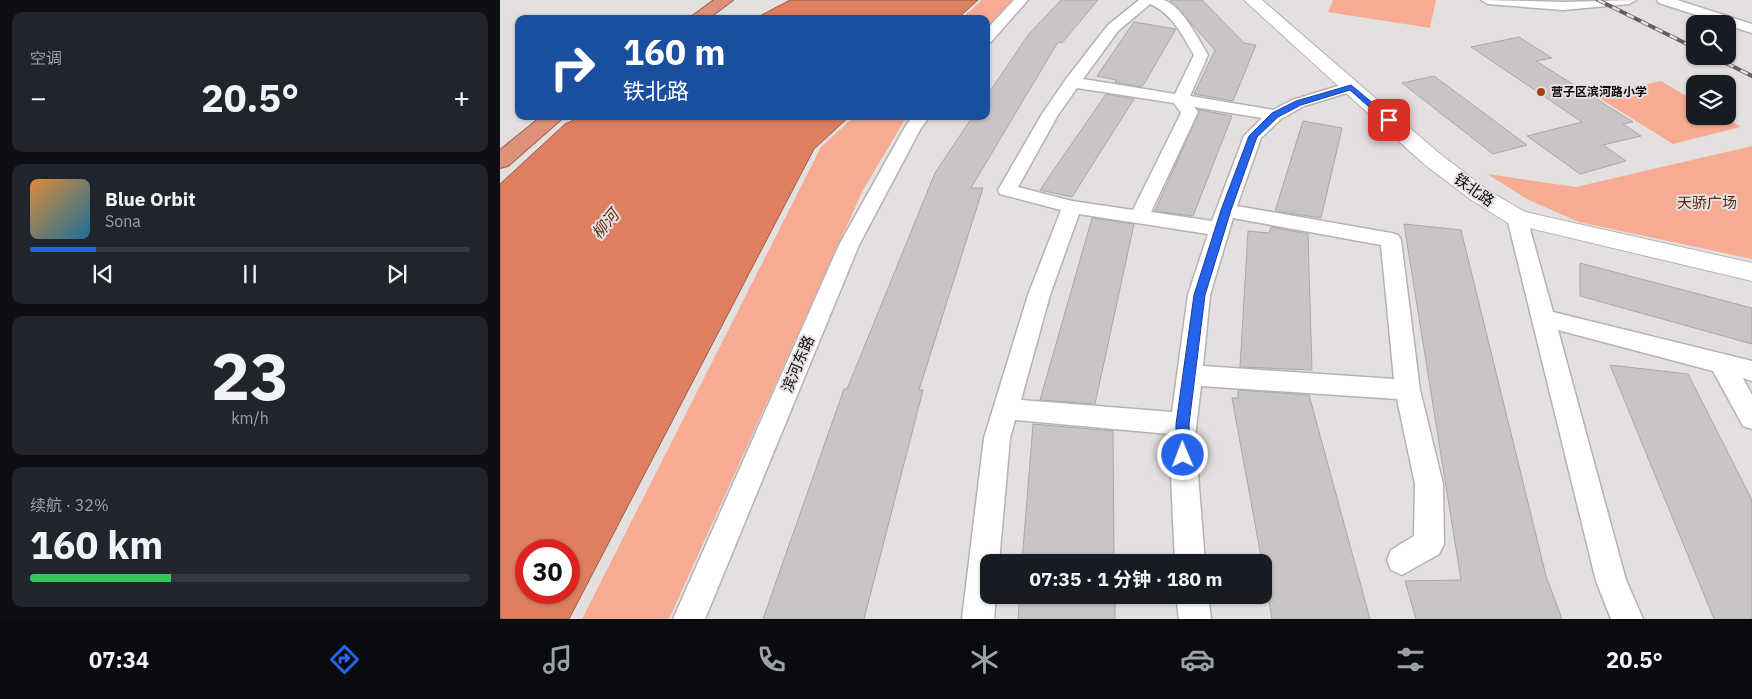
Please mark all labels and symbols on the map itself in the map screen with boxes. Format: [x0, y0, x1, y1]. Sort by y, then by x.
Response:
place label: 营子区滨河路小学 [1551, 84, 1647, 99]
marker: 营子区滨河路小学 [1535, 86, 1547, 98]
pin [1368, 99, 1410, 141]
street label: 铁北路 [1450, 169, 1498, 210]
park label: 天骄广场 [1677, 193, 1737, 212]
water label: 柳河 [587, 203, 625, 243]
street label: 滨河东路 [777, 332, 818, 395]
position arrow [1156, 428, 1208, 480]
speed limit sign: 30 [515, 539, 580, 604]

